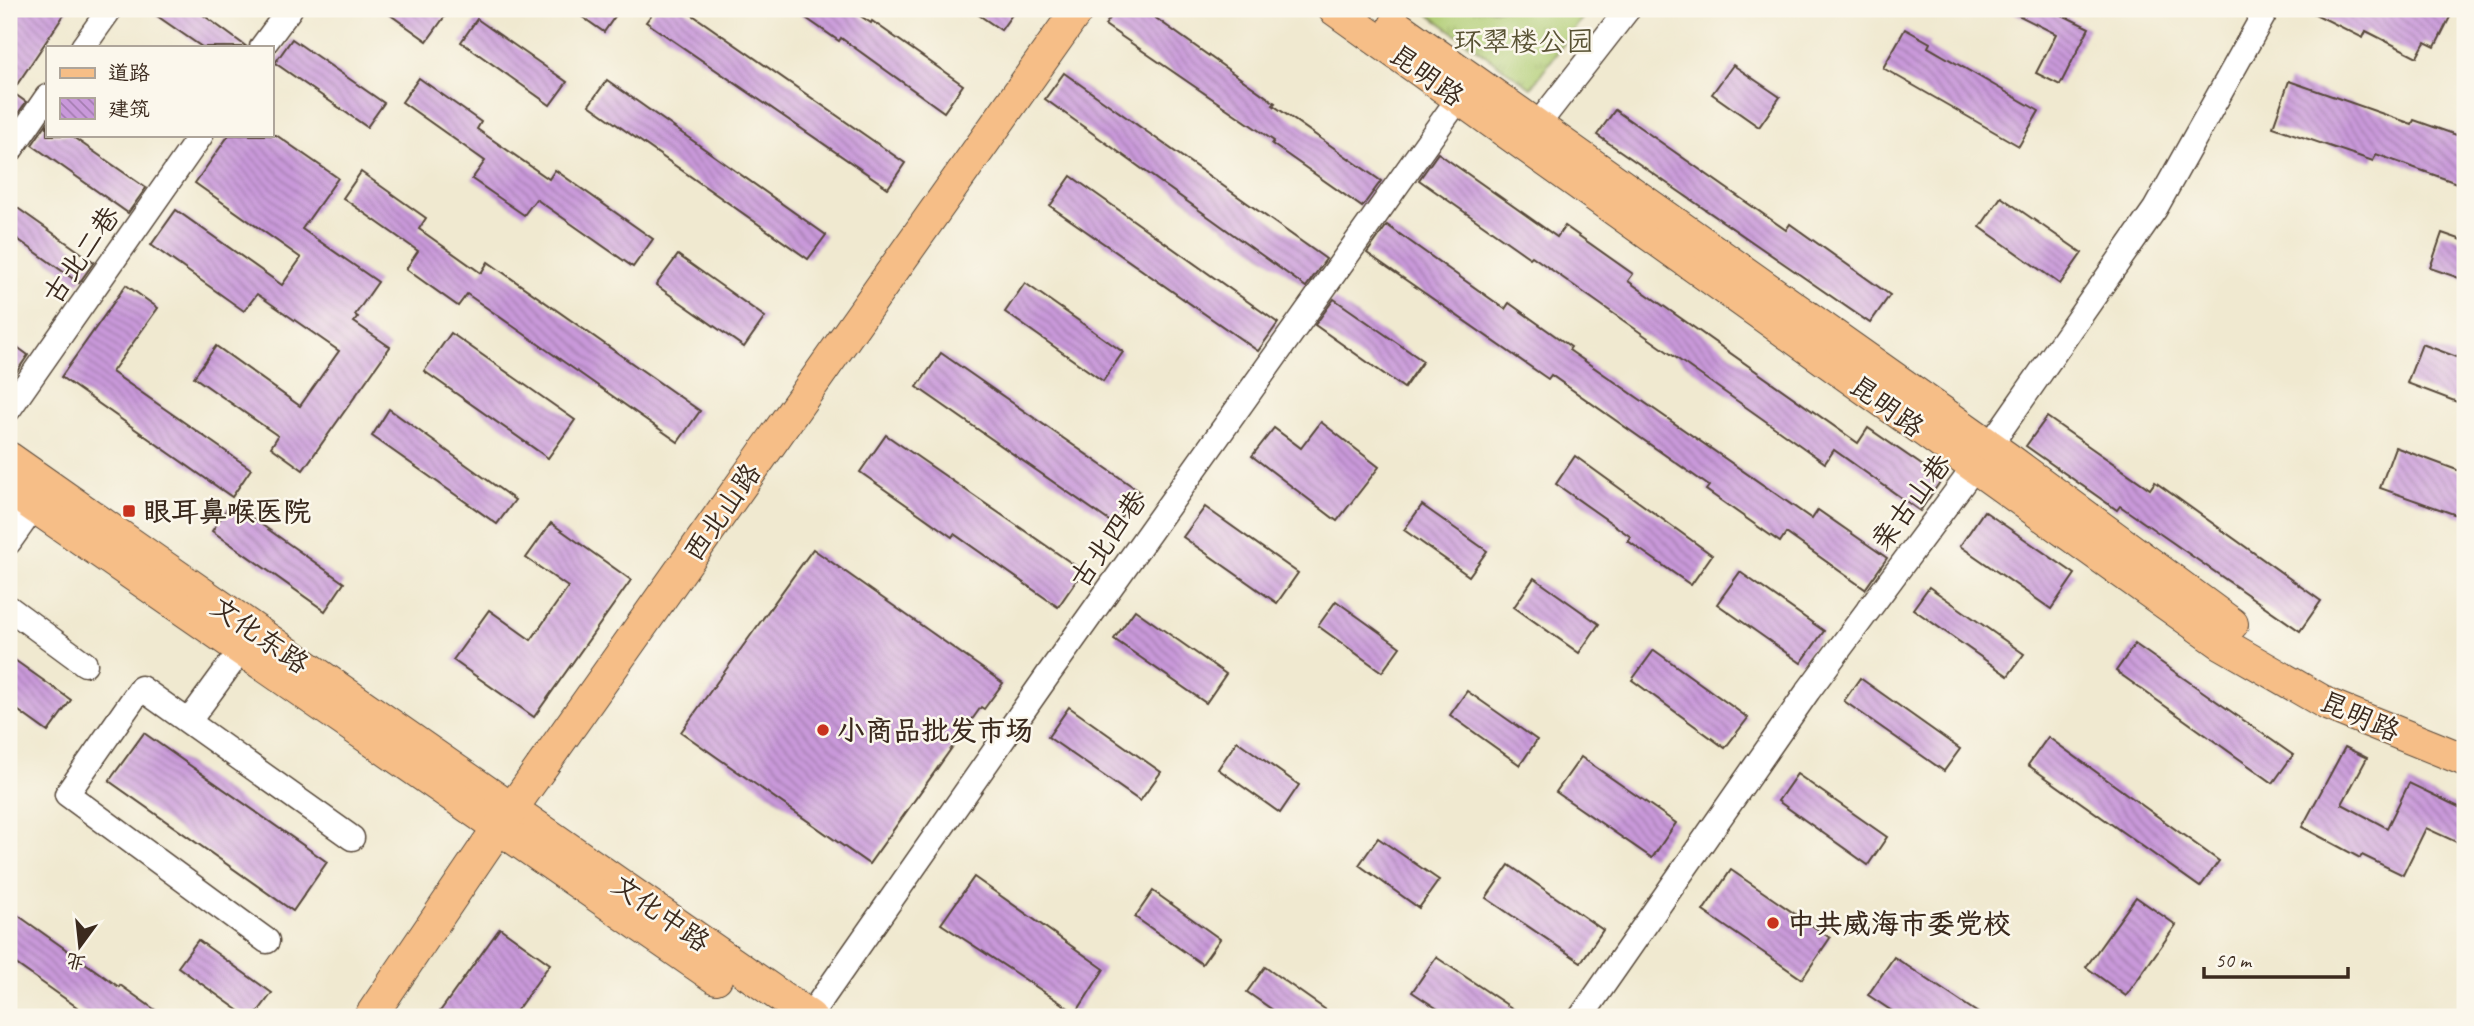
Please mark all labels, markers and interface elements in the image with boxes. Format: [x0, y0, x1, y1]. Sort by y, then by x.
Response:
park label: 环翠楼公园 [1454, 24, 1594, 59]
street label: 昆明路 [1383, 36, 1471, 114]
legend [46, 46, 273, 136]
text: 道路 [108, 60, 150, 86]
text: 建筑 [108, 96, 150, 122]
street label: 古北二巷 [35, 198, 128, 311]
street label: 昆明路 [1843, 367, 1931, 445]
street label: 亲古山巷 [1863, 446, 1959, 557]
street label: 西北山路 [676, 456, 768, 568]
street label: 古北四巷 [1062, 482, 1155, 595]
place label: 眼耳鼻喉医院 [143, 494, 311, 529]
marker: 眼耳鼻喉医院 [121, 503, 137, 519]
street label: 文化东路 [204, 589, 316, 681]
street label: 昆明路 [2315, 683, 2405, 749]
place label: 小商品批发市场 [837, 713, 1033, 748]
marker: 小商品批发市场 [815, 722, 831, 738]
street label: 文化中路 [605, 867, 717, 959]
place label: 中共威海市委党校 [1787, 906, 2011, 941]
north arrow [46, 911, 116, 981]
marker: 中共威海市委党校 [1765, 915, 1781, 931]
scale bar [2204, 935, 2348, 979]
text: 北 [64, 947, 88, 976]
text: 50 m [2215, 947, 2253, 973]

